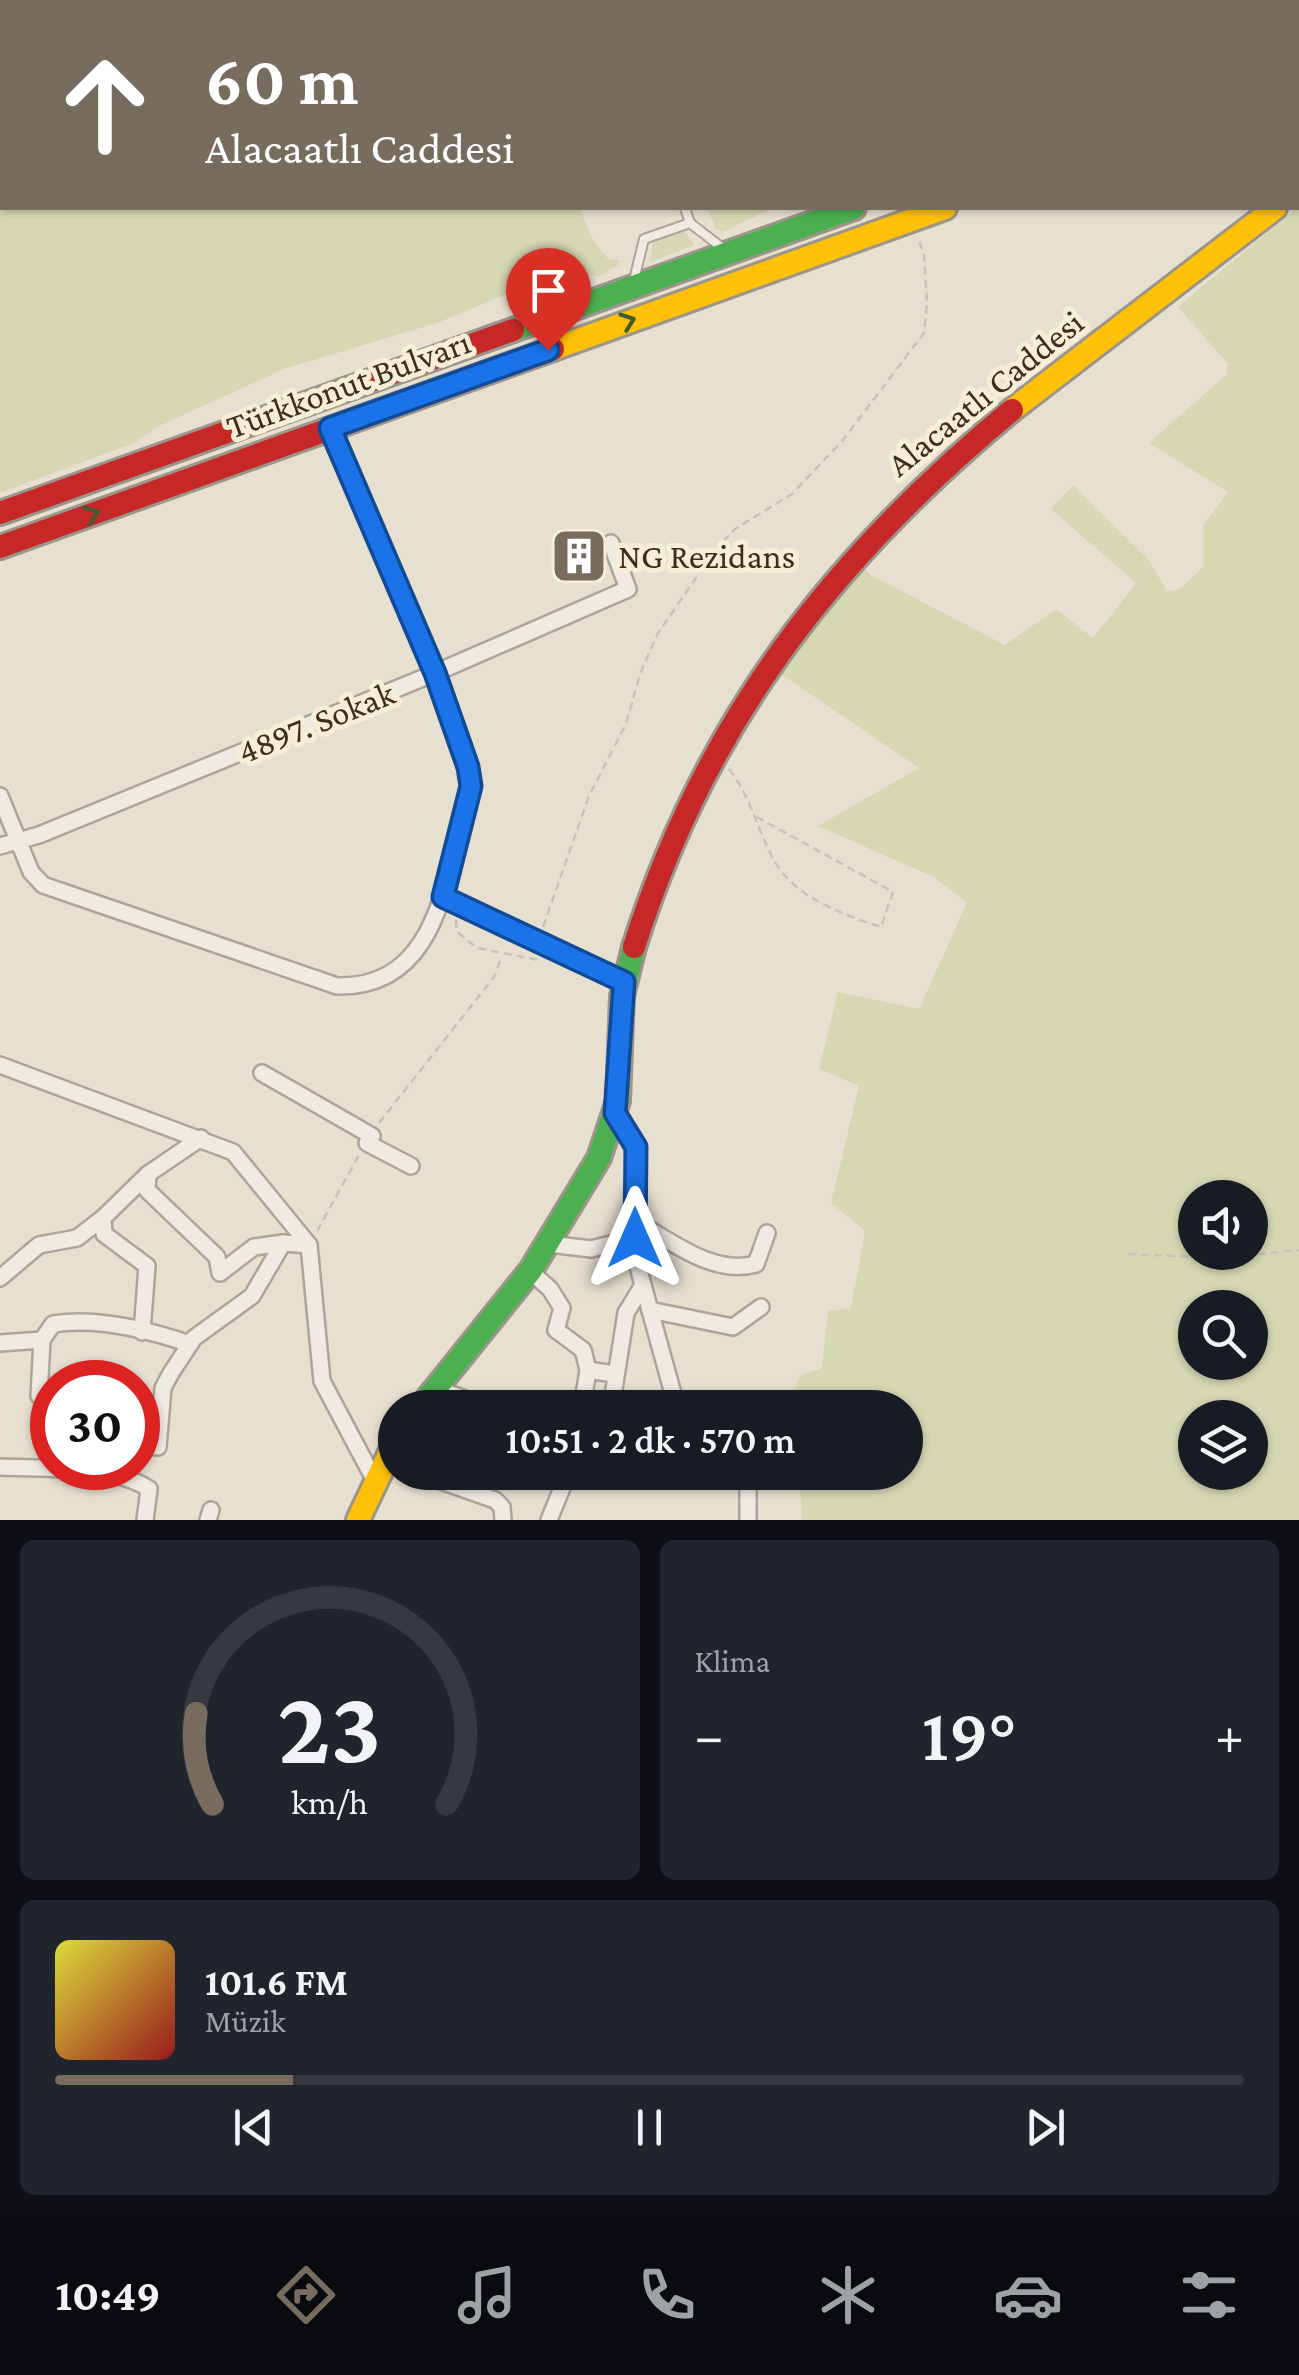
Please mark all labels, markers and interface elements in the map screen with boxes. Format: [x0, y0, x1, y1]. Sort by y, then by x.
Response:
icon: ahead [40, 40, 170, 170]
text: 60 m [205, 41, 358, 119]
text: Alacaatlı Caddesi [205, 123, 514, 173]
pin [506, 248, 591, 351]
icon: arrive [521, 263, 576, 318]
street label: Alacaatlı Caddesi [880, 303, 1091, 484]
one-way arrow [619, 312, 636, 333]
street label: Türkkonut Bulvarı [221, 322, 475, 447]
one-way arrow [82, 505, 99, 526]
building icon: NG Rezidans [549, 526, 609, 586]
place label: NG Rezidans [618, 537, 795, 576]
street label: 4897. Sokak [232, 673, 401, 772]
map controls [1178, 1180, 1268, 1490]
button: sound [1178, 1180, 1268, 1270]
position arrow [583, 1186, 687, 1290]
button: search [1178, 1290, 1268, 1380]
speed limit sign: 30 [30, 1360, 160, 1490]
button: layers [1178, 1400, 1268, 1490]
text: 10:51 · 2 dk · 570 m [506, 1419, 795, 1461]
text: Klima [695, 1643, 770, 1679]
text: 23 [278, 1669, 382, 1784]
text: 19° [922, 1693, 1017, 1776]
text: − [695, 1705, 724, 1766]
text: + [1215, 1705, 1244, 1766]
text: km/h [291, 1782, 368, 1822]
text: 101.6 FM [205, 1961, 348, 2003]
text: Müzik [205, 2003, 286, 2039]
icon: previous [226, 2100, 281, 2155]
icon: pause [622, 2100, 677, 2155]
icon: next [1018, 2100, 1073, 2155]
icon: directions [271, 2260, 341, 2330]
icon: music [452, 2260, 522, 2330]
icon: phone [632, 2260, 702, 2330]
icon: climate [813, 2260, 883, 2330]
icon: car [993, 2260, 1063, 2330]
icon: filters [1174, 2260, 1244, 2330]
text: 10:49 [55, 2270, 161, 2320]

